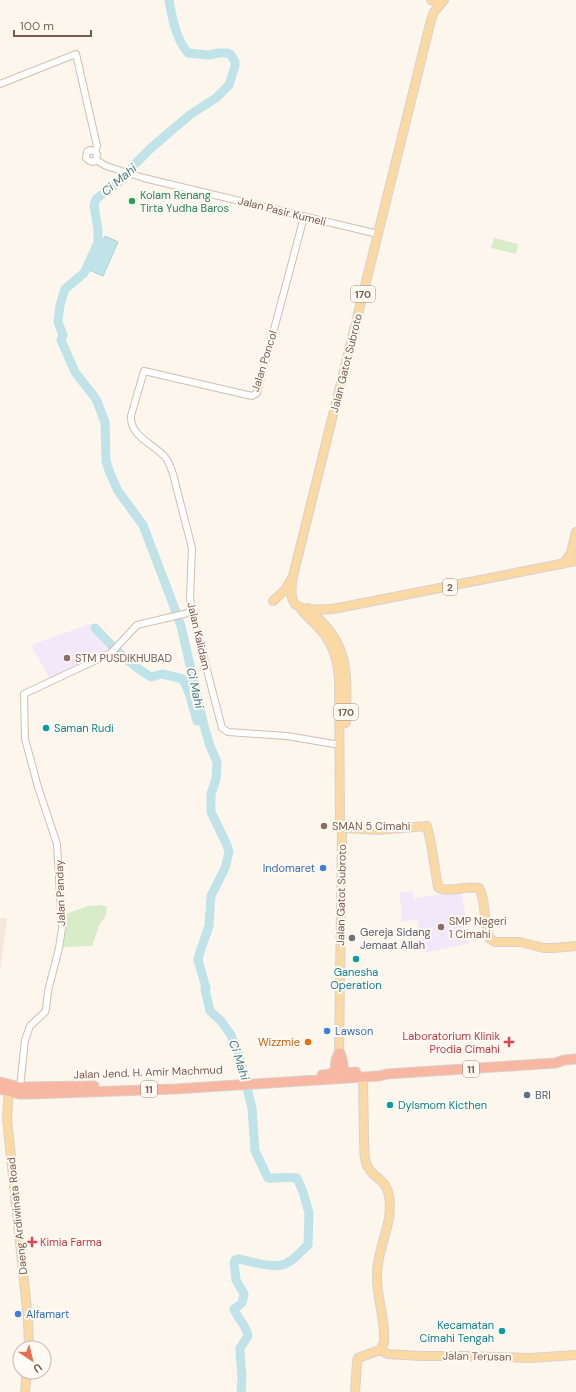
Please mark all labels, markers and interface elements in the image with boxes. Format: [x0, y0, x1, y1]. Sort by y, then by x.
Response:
scale bar [14, 12, 91, 38]
text: 100 m [20, 18, 54, 34]
water label: Ci Mahi [98, 160, 141, 199]
place label: Kolam Renang Tirta Yudha Baros [140, 188, 229, 215]
street label: Jalan Pasir Kumeli [237, 193, 327, 229]
marker: Kolam Renang Tirta Yudha Baros [127, 196, 137, 206]
road number: 170 [351, 286, 375, 302]
street label: Jalan Gatot Subroto [327, 312, 365, 414]
street label: Jalan Poncol [248, 329, 280, 393]
road number: 2 [443, 579, 457, 595]
street label: Jalan Kalidam [184, 601, 214, 671]
place label: STM PUSDIKHUBAD [75, 651, 173, 665]
marker: STM PUSDIKHUBAD [62, 653, 72, 663]
water label: Ci Mahi [183, 666, 208, 711]
road number: 170 [334, 704, 358, 720]
place label: Saman Rudi [54, 721, 114, 735]
marker: Saman Rudi [41, 723, 51, 733]
place label: SMAN 5 Cimahi [332, 819, 410, 833]
marker: SMAN 5 Cimahi [319, 821, 329, 831]
street label: Jalan Gatot Subroto [333, 844, 349, 946]
street label: Jalan Panday [52, 860, 68, 926]
place label: Indomaret [263, 861, 315, 875]
marker: Indomaret [318, 863, 328, 873]
place label: SMP Negeri 1 Cimahi [449, 914, 507, 941]
marker: SMP Negeri 1 Cimahi [436, 922, 446, 932]
place label: Gereja Sidang Jemaat Allah [360, 925, 431, 952]
marker: Gereja Sidang Jemaat Allah [347, 933, 357, 943]
marker: Ganesha Operation [351, 954, 361, 964]
place label: Ganesha Operation [330, 965, 382, 992]
place label: Lawson [335, 1024, 373, 1038]
marker: Lawson [322, 1026, 332, 1036]
place label: Laboratorium Klinik Prodia Cimahi [402, 1029, 500, 1056]
place label: Wizzmie [258, 1035, 300, 1049]
marker: Laboratorium Klinik Prodia Cimahi [503, 1036, 515, 1048]
marker: Wizzmie [303, 1037, 313, 1047]
water label: Ci Mahi [225, 1038, 253, 1083]
road number: 11 [463, 1061, 479, 1077]
street label: Jalan Jend. H. Amir Machmud [73, 1062, 223, 1082]
road number: 11 [141, 1081, 157, 1097]
place label: BRI [535, 1088, 551, 1102]
marker: BRI [522, 1090, 532, 1100]
place label: Dylsmom Kicthen [398, 1098, 487, 1112]
marker: Dylsmom Kicthen [385, 1100, 395, 1110]
street label: Daeng Ardiwinata Road [4, 1157, 30, 1275]
place label: Kimia Farma [40, 1235, 102, 1249]
marker: Kimia Farma [27, 1237, 37, 1247]
place label: Alfamart [26, 1307, 69, 1321]
marker: Alfamart [13, 1309, 23, 1319]
place label: Kecamatan Cimahi Tengah [420, 1318, 494, 1345]
marker: Kecamatan Cimahi Tengah [497, 1326, 507, 1336]
north arrow [12, 1340, 52, 1380]
street label: Jalan Terusan [442, 1348, 512, 1364]
text: U [31, 1360, 45, 1376]

